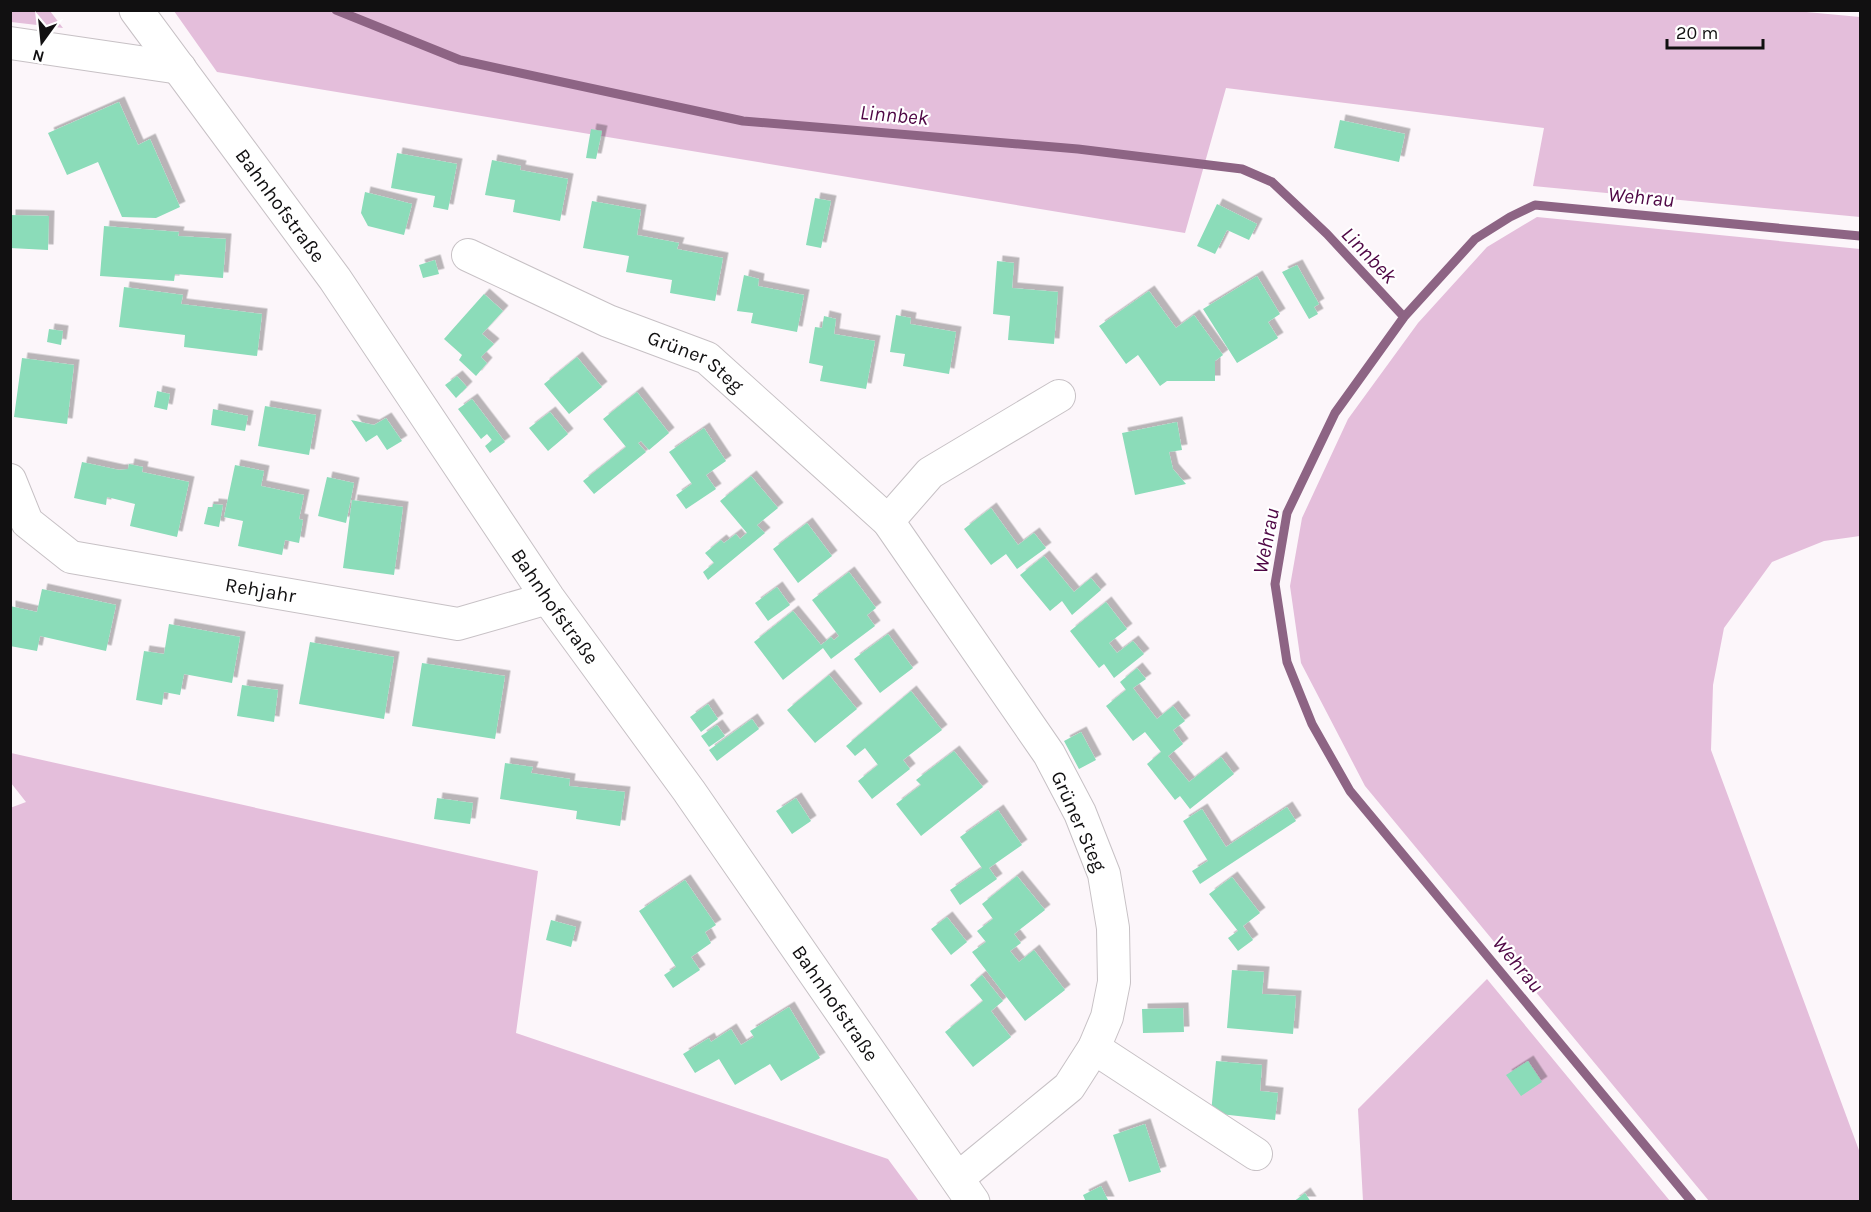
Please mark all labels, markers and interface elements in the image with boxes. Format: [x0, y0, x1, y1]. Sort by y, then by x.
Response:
north arrow [12, 12, 72, 72]
scale bar [1667, 12, 1763, 50]
text: 20 m [1676, 22, 1718, 44]
text: N [30, 45, 46, 67]
water label: Linnbek [859, 100, 930, 130]
street label: Bahnhofstraße [230, 144, 330, 267]
water label: Wehrau [1607, 182, 1675, 212]
water label: Linnbek [1336, 222, 1402, 288]
street label: Grüner Steg [644, 326, 748, 397]
water label: Wehrau [1248, 506, 1284, 576]
street label: Bahnhofstraße [506, 544, 603, 669]
street label: Rehjahr [224, 573, 298, 608]
street label: Grüner Steg [1046, 767, 1111, 875]
water label: Wehrau [1487, 931, 1549, 997]
street label: Bahnhofstraße [787, 941, 883, 1066]

